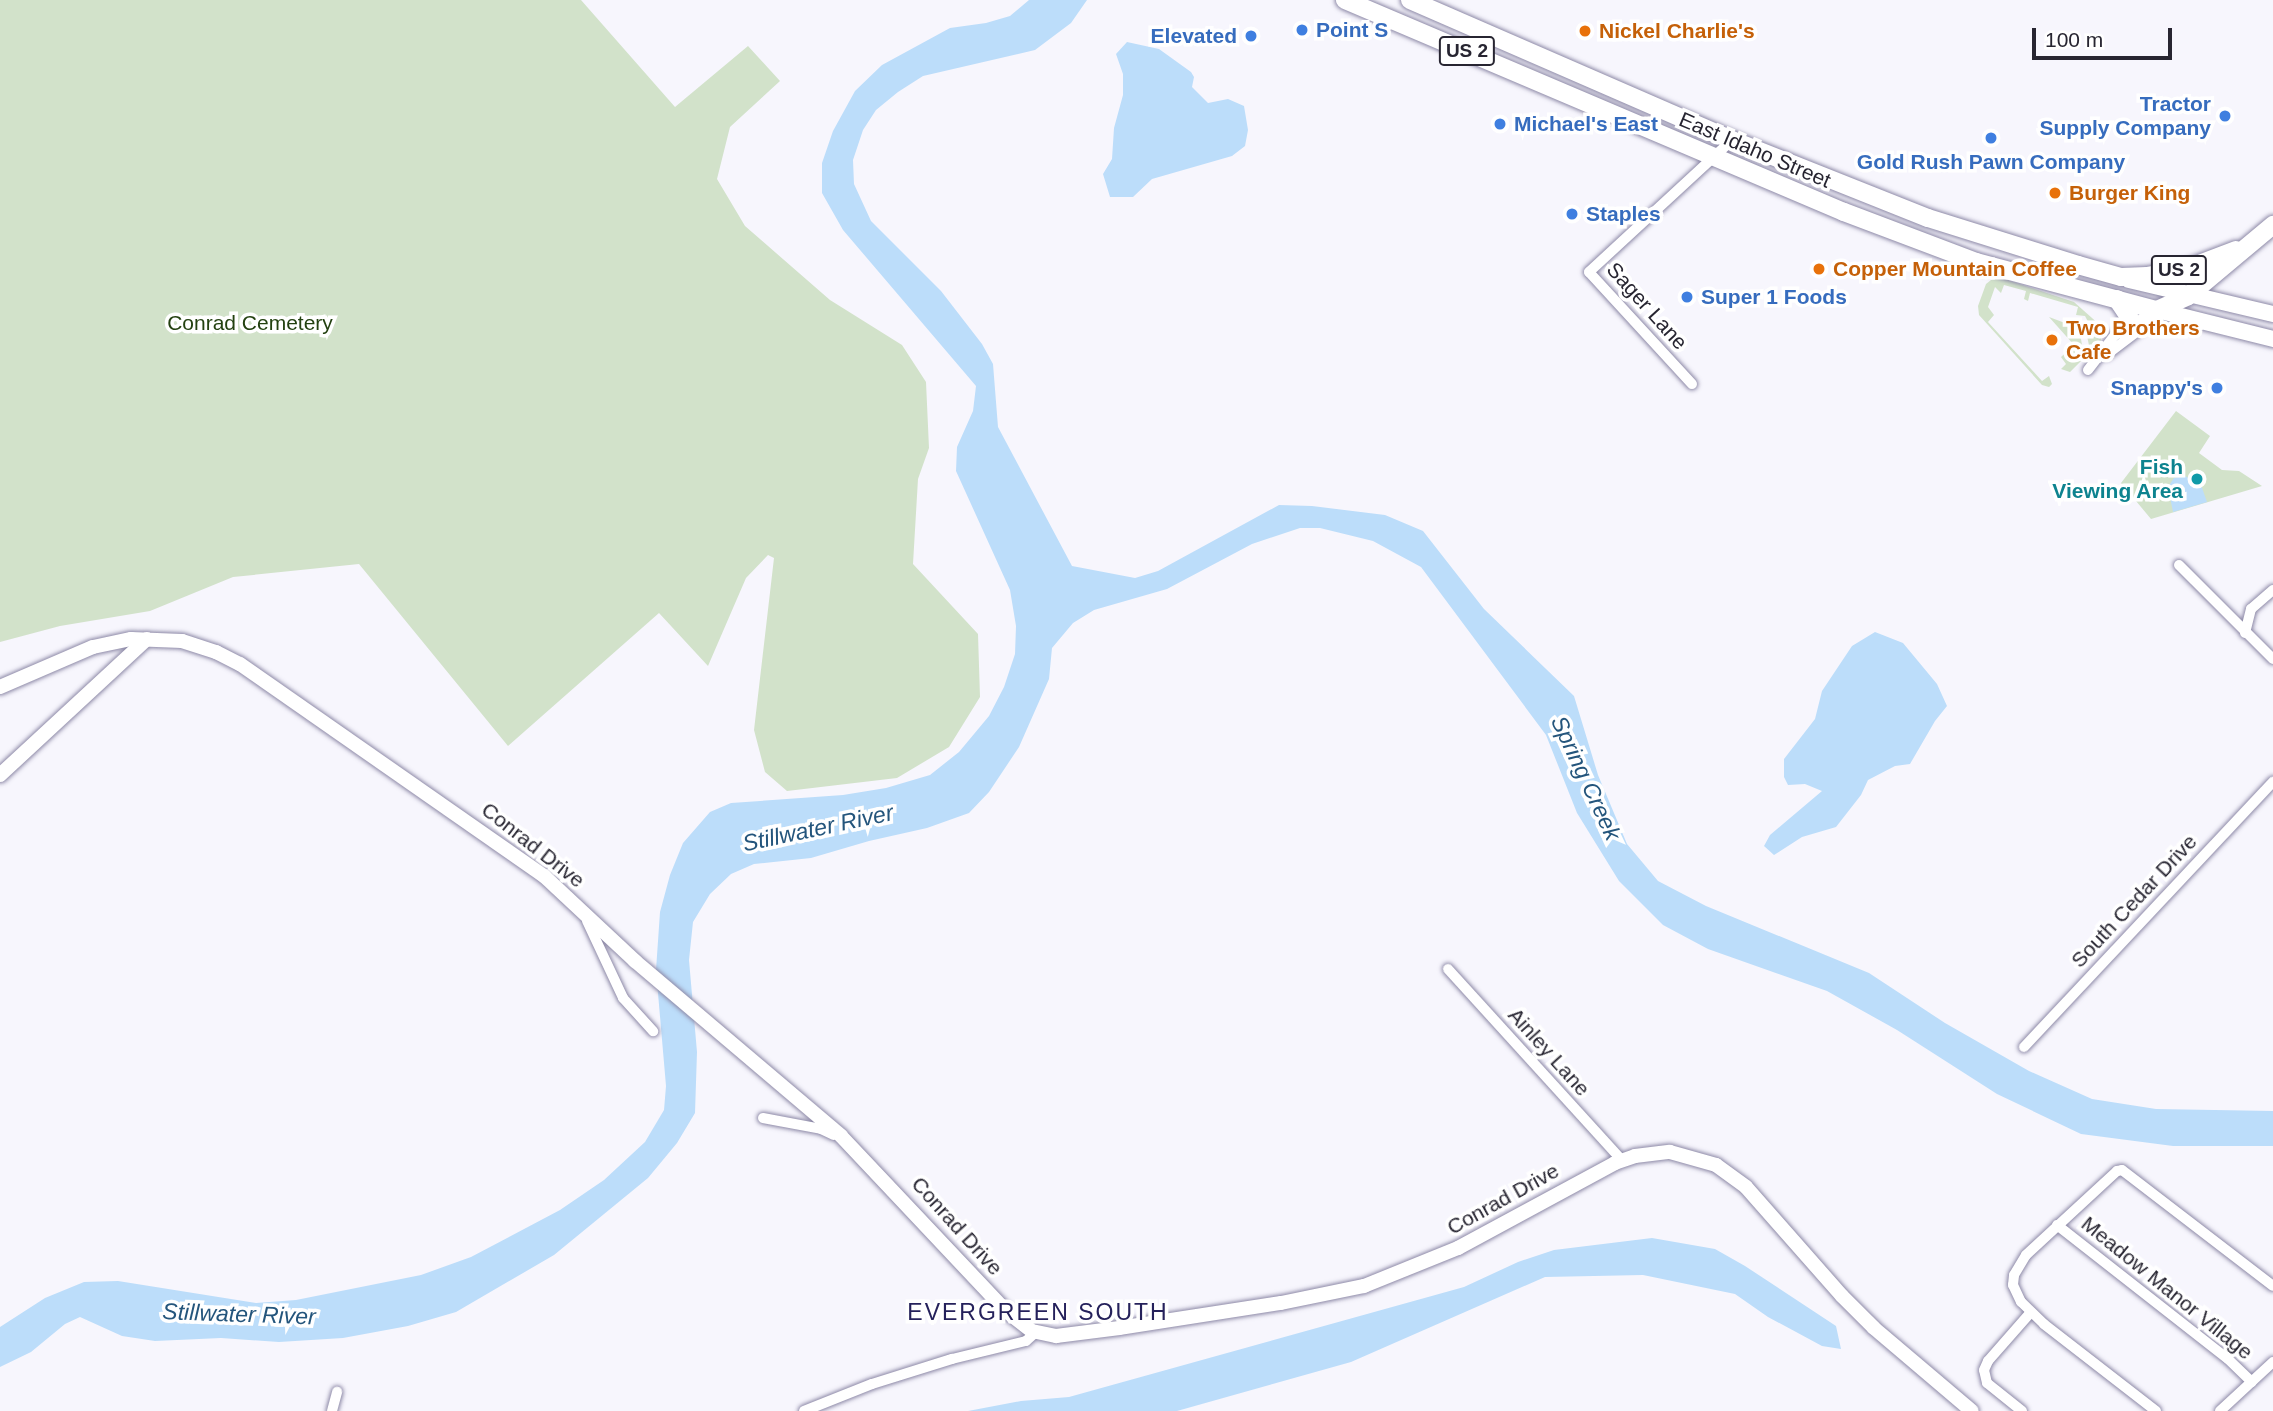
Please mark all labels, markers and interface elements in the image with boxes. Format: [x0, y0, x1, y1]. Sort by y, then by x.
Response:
scale bar [2035, 14, 2175, 58]
place label: Point S [1316, 17, 1388, 43]
place label: Nickel Charlie's [1599, 18, 1755, 44]
marker: Point S [1294, 22, 1310, 38]
place label: Elevated [1151, 23, 1237, 49]
marker: Nickel Charlie's [1577, 23, 1593, 39]
marker: Elevated [1243, 28, 1259, 44]
text: 100 m [2045, 28, 2103, 51]
road number: US 2 [1437, 36, 1497, 66]
place label: Tractor Supply Company [2039, 91, 2211, 141]
street label: East Idaho Street [1675, 107, 1835, 193]
marker: Tractor Supply Company [2217, 108, 2233, 124]
place label: Michael's East [1514, 111, 1658, 137]
marker: Michael's East [1492, 116, 1508, 132]
marker: Gold Rush Pawn Company [1983, 130, 1999, 146]
place label: Gold Rush Pawn Company [1857, 149, 2125, 175]
place label: Burger King [2069, 180, 2190, 206]
marker: Burger King [2047, 185, 2063, 201]
place label: Staples [1586, 201, 1661, 227]
marker: Staples [1564, 206, 1580, 222]
road number: US 2 [2149, 254, 2209, 286]
place label: Copper Mountain Coffee [1833, 256, 2077, 282]
street label: Sager Lane [1601, 257, 1693, 355]
marker: Copper Mountain Coffee [1811, 261, 1827, 277]
place label: Super 1 Foods [1701, 284, 1847, 310]
marker: Super 1 Foods [1679, 289, 1695, 305]
park label: Conrad Cemetery [167, 310, 333, 336]
place label: Two Brothers Cafe [2066, 315, 2200, 365]
marker: Two Brothers Cafe [2044, 332, 2060, 348]
place label: Snappy's [2110, 375, 2203, 401]
marker: Snappy's [2209, 380, 2225, 396]
place label: Fish Viewing Area [2052, 454, 2183, 504]
marker: Fish Viewing Area [2189, 471, 2205, 487]
water label: Spring Creek [1545, 711, 1627, 845]
street label: Conrad Drive [476, 797, 590, 893]
water label: Stillwater River [740, 799, 896, 857]
street label: South Cedar Drive [2066, 829, 2202, 973]
street label: Ainley Lane [1503, 1003, 1595, 1101]
street label: Conrad Drive [1443, 1158, 1563, 1240]
street label: Conrad Drive [906, 1172, 1008, 1280]
street label: Meadow Manor Village [2076, 1211, 2258, 1365]
water label: Stillwater River [162, 1298, 316, 1330]
district label: EVERGREEN SOUTH [909, 1298, 1167, 1326]

